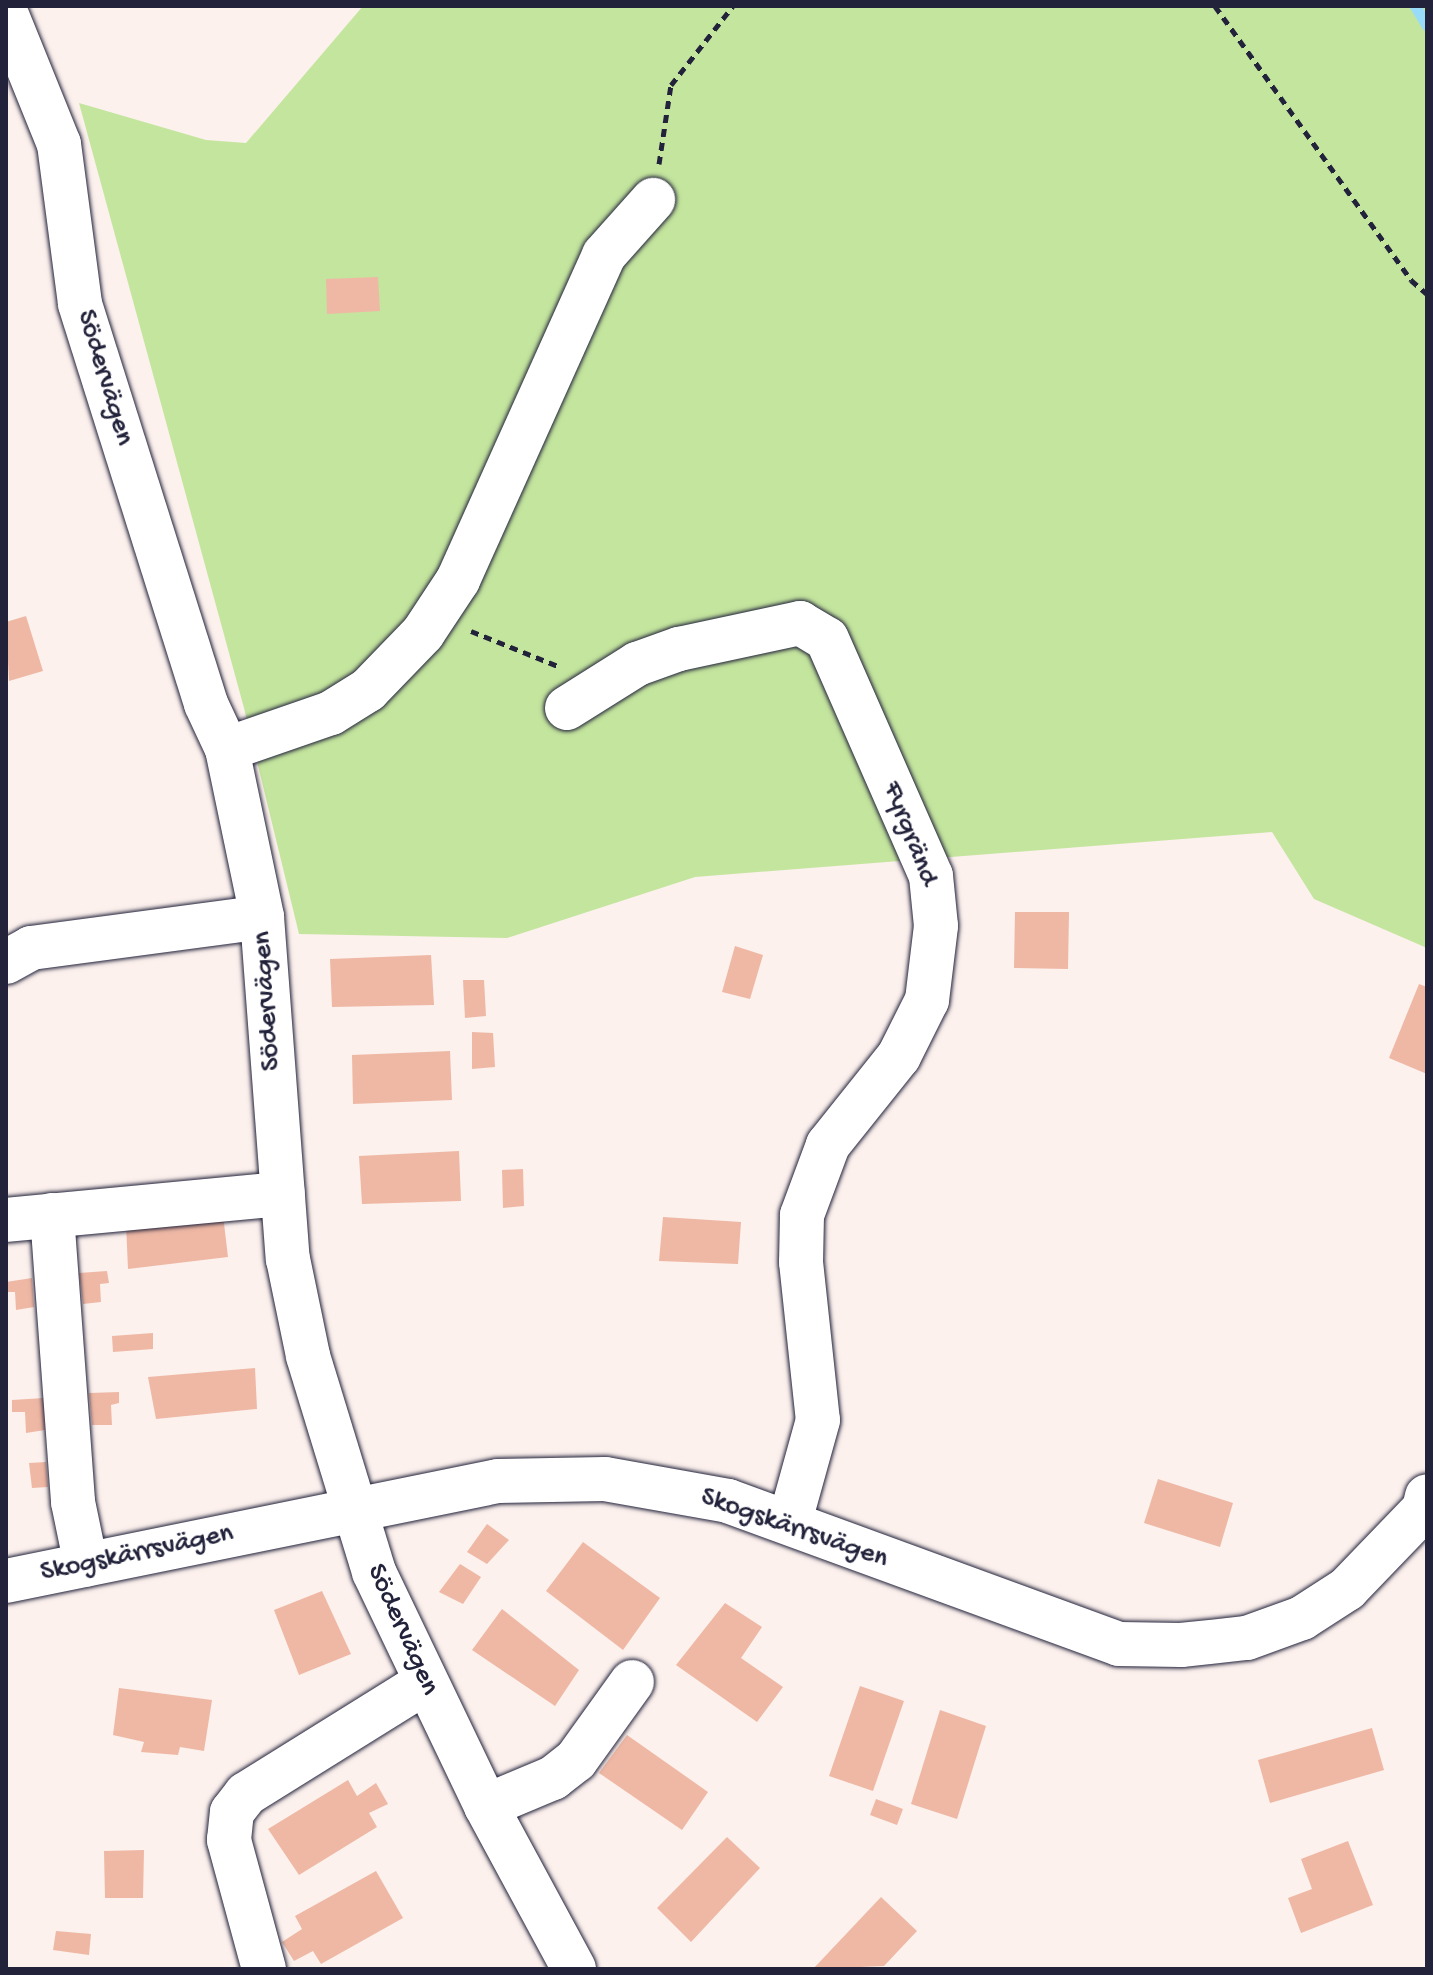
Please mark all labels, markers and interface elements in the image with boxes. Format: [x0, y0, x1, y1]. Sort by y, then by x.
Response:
street label: Södervägen [67, 306, 141, 450]
street label: Fyrgränd [874, 777, 944, 891]
street label: Södervägen [246, 930, 290, 1072]
street label: Skogskärrsvägen [696, 1481, 892, 1577]
street label: Skogskärrsvägen [38, 1517, 236, 1591]
street label: Södervägen [358, 1559, 446, 1701]

